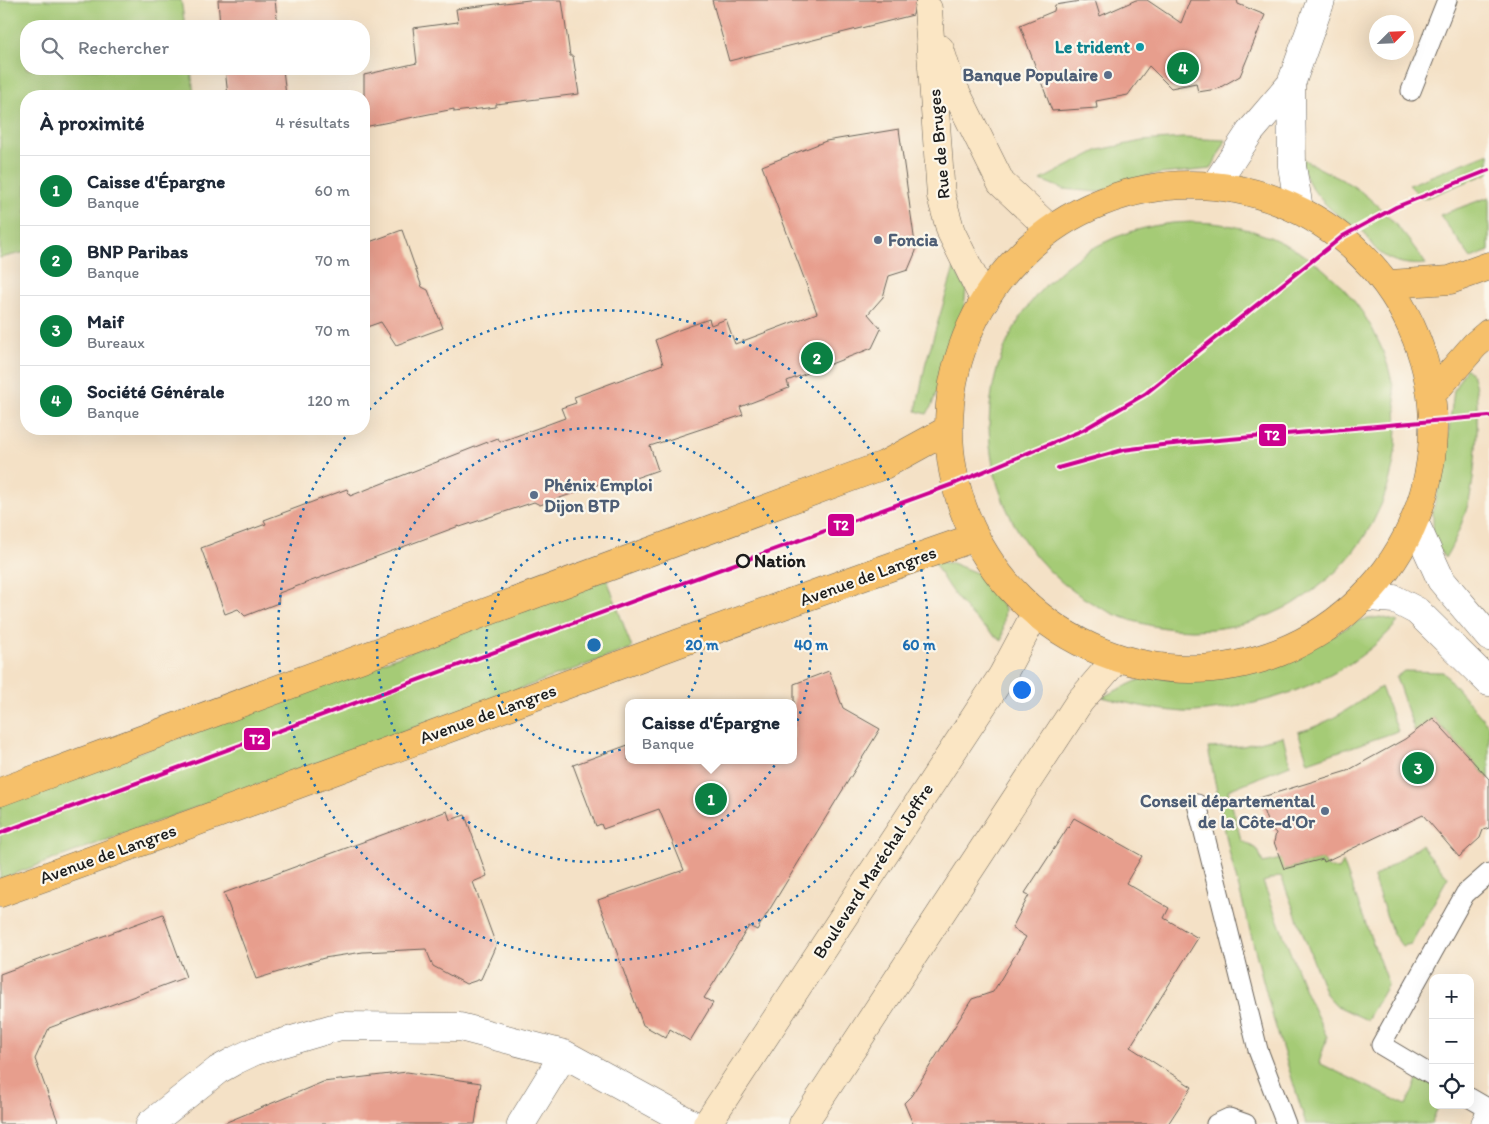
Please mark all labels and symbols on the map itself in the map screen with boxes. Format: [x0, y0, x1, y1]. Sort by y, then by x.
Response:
north arrow [1369, 15, 1414, 60]
place label: Le trident [1055, 36, 1130, 58]
marker: Le trident [1134, 41, 1146, 53]
pin: 4 [1167, 49, 1199, 87]
place label: Banque Populaire [962, 64, 1098, 86]
marker: Banque Populaire [1102, 69, 1114, 81]
street label: Rue de Bruges [923, 88, 955, 200]
place label: Foncia [888, 229, 939, 251]
marker: Foncia [872, 234, 884, 246]
pin: 2 [801, 339, 833, 377]
line badge: T2 [1258, 423, 1287, 447]
text: T2 [1263, 427, 1280, 444]
place label: Phénix Emploi Dijon BTP [544, 474, 653, 517]
marker: Phénix Emploi Dijon BTP [528, 489, 540, 501]
line badge: T2 [827, 513, 855, 537]
text: T2 [832, 517, 849, 534]
street label: Avenue de Langres [797, 541, 939, 611]
place label: Nation [754, 550, 806, 572]
marker: Nation [736, 554, 750, 568]
centre of rings [585, 636, 603, 654]
text: 20 m [685, 636, 719, 654]
text: 40 m [794, 636, 829, 654]
text: 60 m [902, 636, 936, 654]
your location [1009, 677, 1035, 703]
street label: Avenue de Langres [417, 679, 559, 749]
line badge: T2 [243, 727, 271, 751]
text: T2 [248, 731, 265, 748]
pin: 3 [1402, 749, 1434, 787]
street label: Boulevard Maréchal Joffre [808, 779, 938, 963]
pin: 1 [695, 780, 727, 818]
place label: Conseil départemental de la Côte-d'Or [1140, 790, 1316, 833]
marker: Conseil départemental de la Côte-d'Or [1319, 805, 1331, 817]
street label: Avenue de Langres [37, 819, 179, 889]

